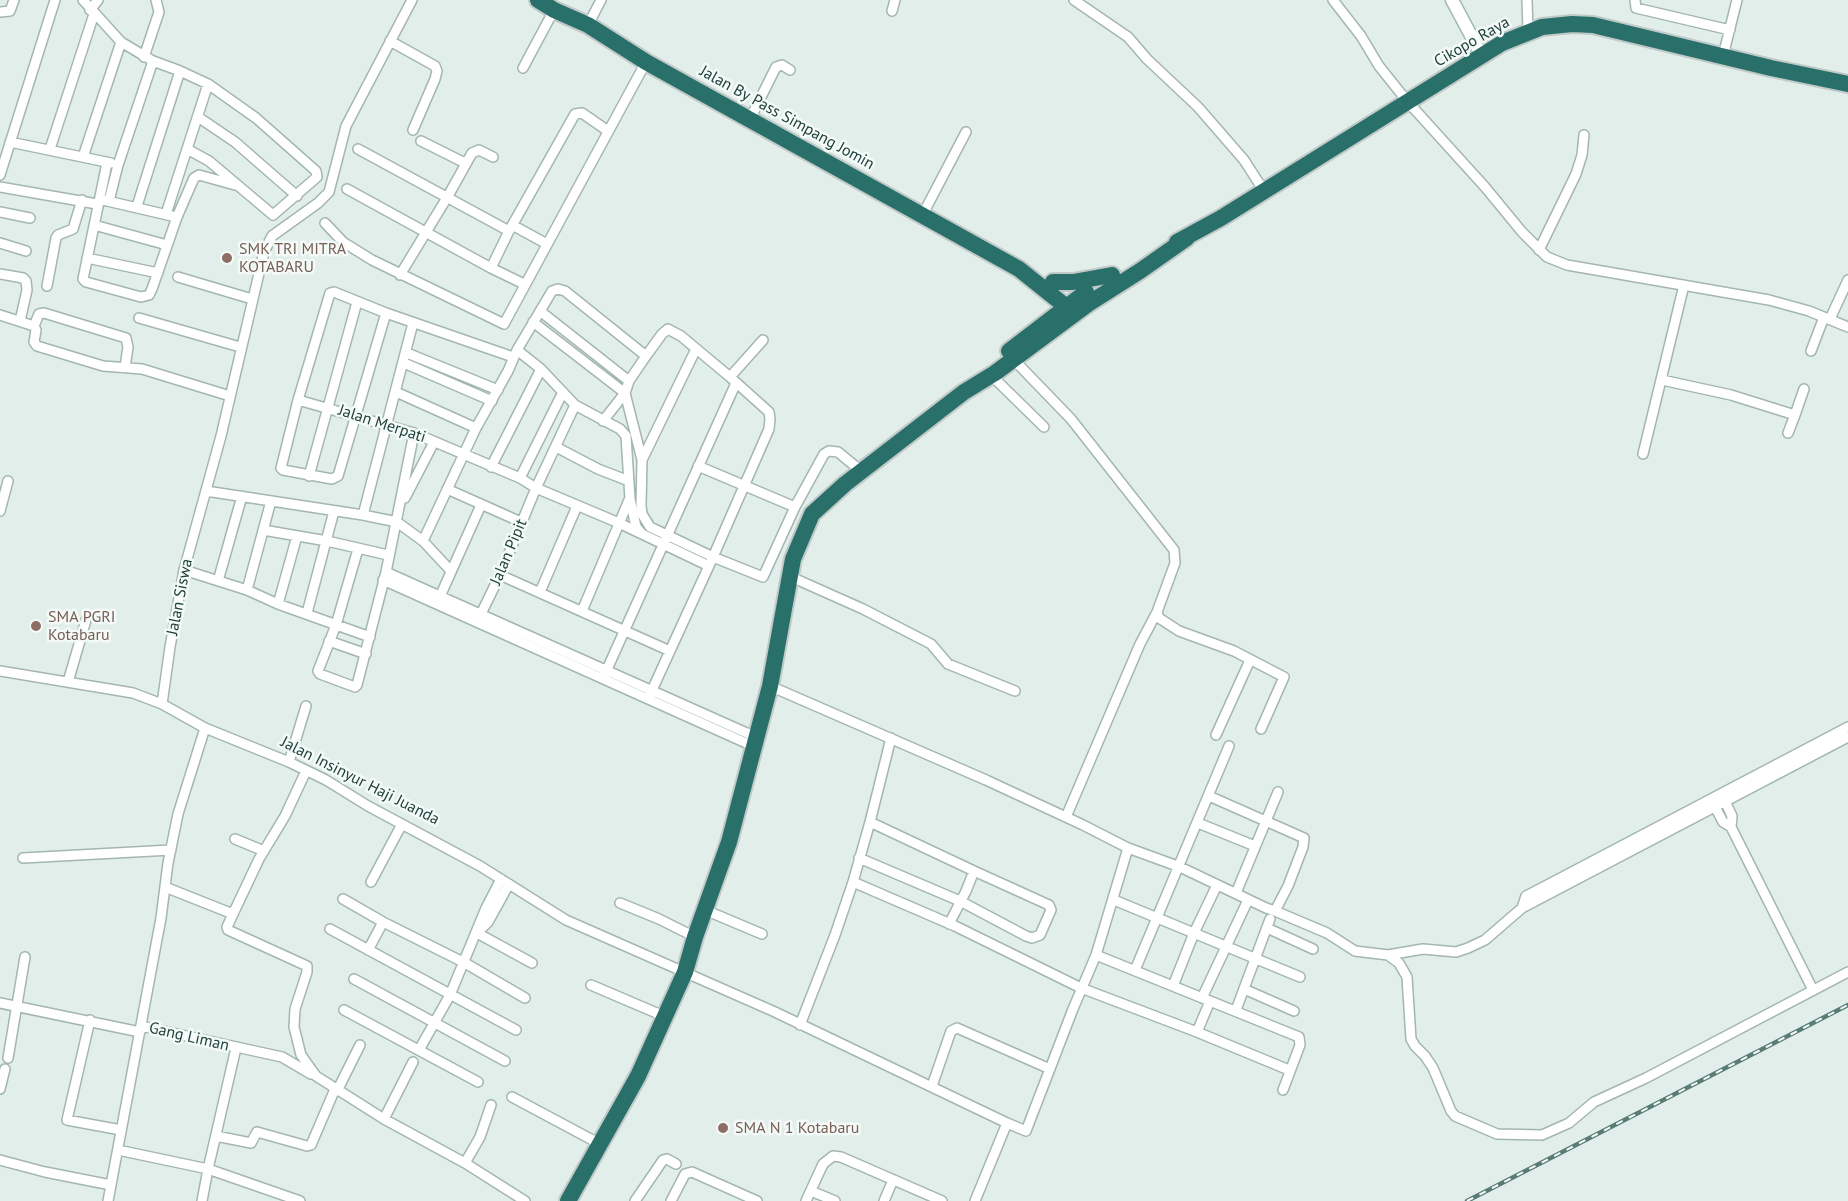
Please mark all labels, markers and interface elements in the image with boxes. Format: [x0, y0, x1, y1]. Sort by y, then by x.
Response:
street label: Cikopo Raya [1431, 13, 1513, 71]
street label: Jalan By Pass Simpang Jomin [696, 62, 878, 174]
place label: SMK TRI MITRA KOTABARU [239, 239, 346, 277]
marker: SMK TRI MITRA KOTABARU [220, 251, 234, 265]
street label: Jalan Merpati [336, 401, 428, 447]
street label: Jalan Pipit [487, 516, 531, 588]
street label: Jalan Siswa [163, 557, 197, 637]
place label: SMA PGRI Kotabaru [48, 607, 115, 645]
marker: SMA PGRI Kotabaru [29, 619, 43, 633]
street label: Jalan Insinyur Haji Juanda [278, 733, 442, 829]
street label: Gang Liman [147, 1018, 231, 1056]
place label: SMA N 1 Kotabaru [735, 1118, 859, 1138]
marker: SMA N 1 Kotabaru [716, 1121, 730, 1135]

